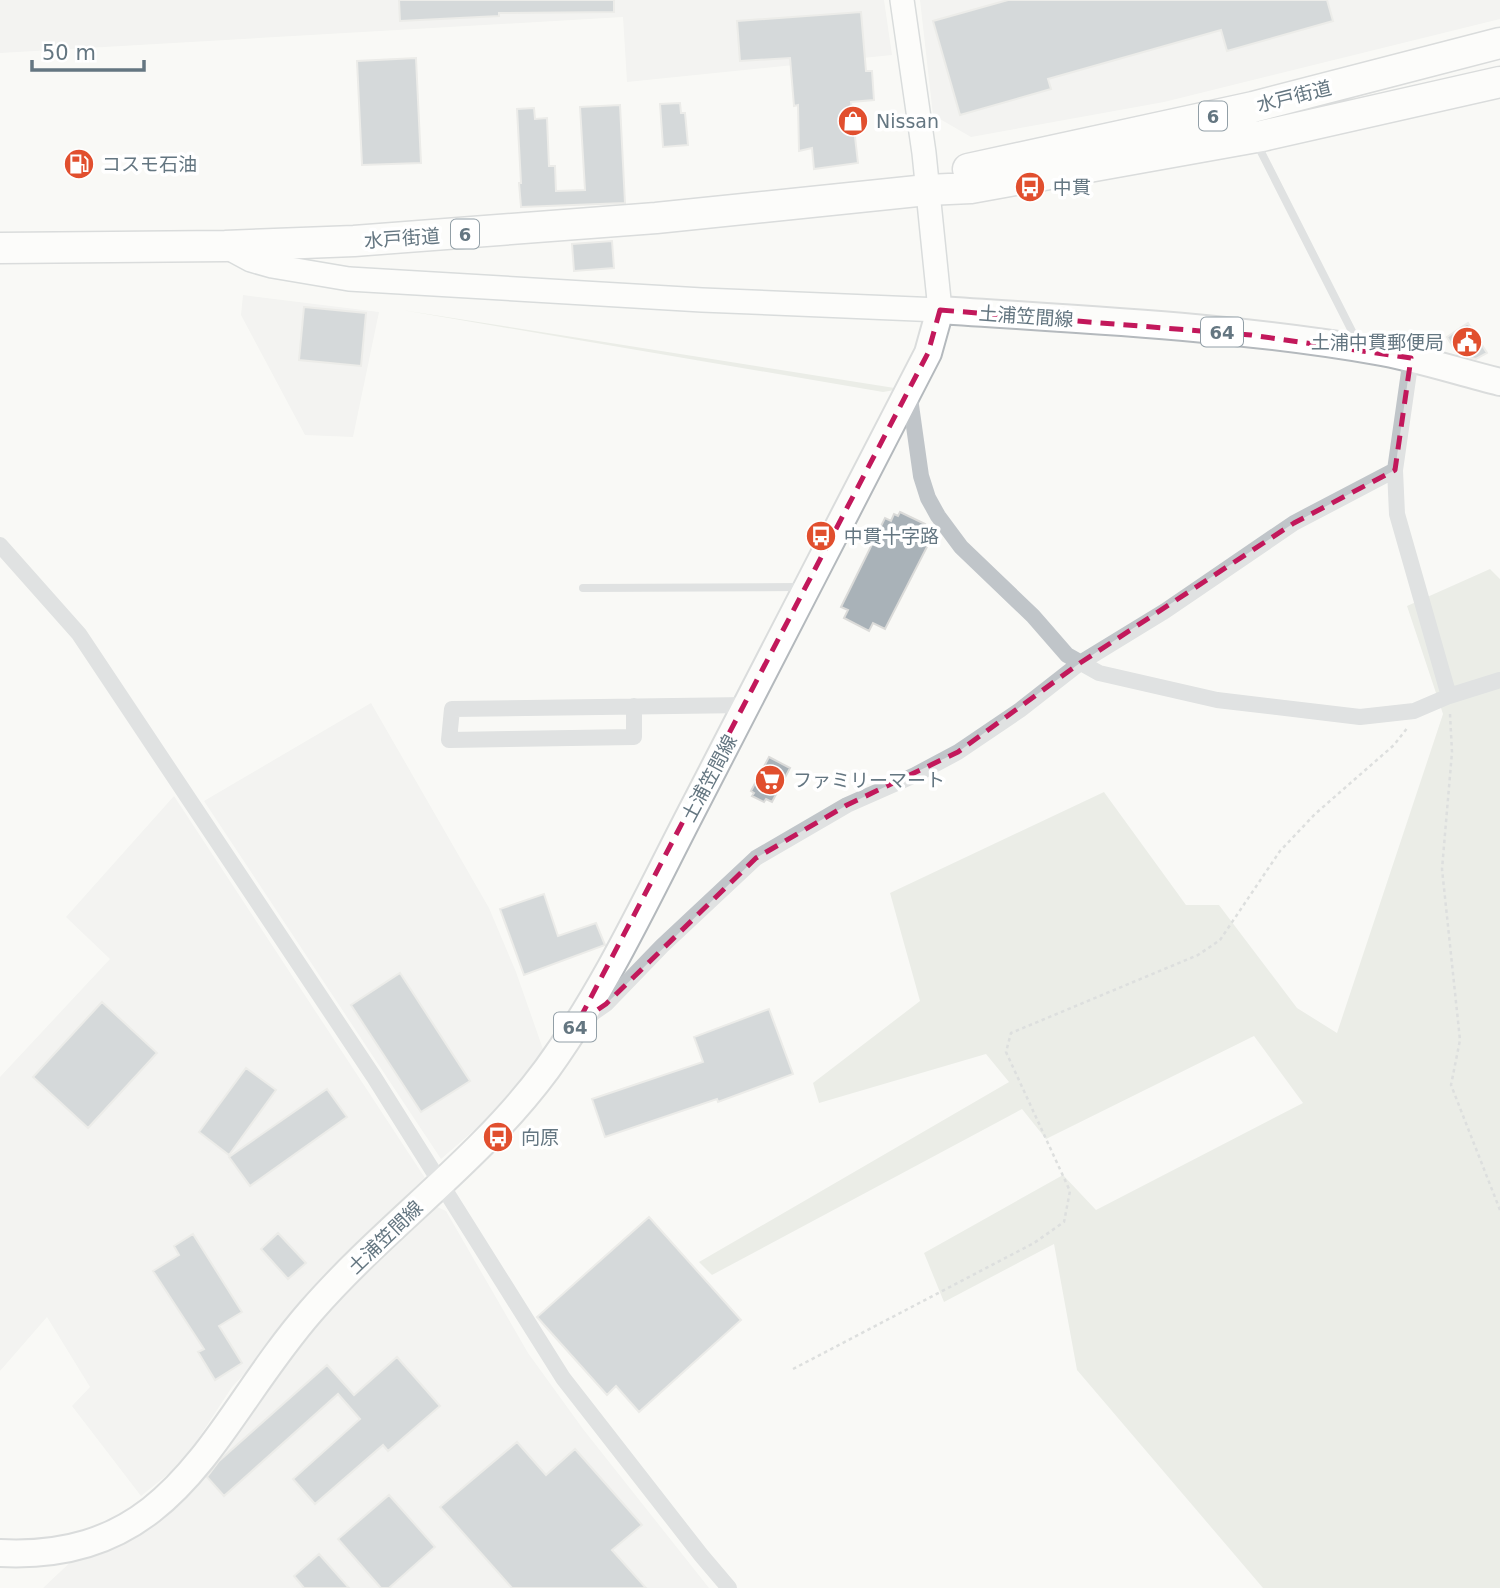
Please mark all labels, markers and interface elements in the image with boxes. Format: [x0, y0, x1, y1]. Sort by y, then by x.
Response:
scale bar [32, 28, 144, 72]
text: 50 m [42, 41, 96, 65]
street label: 水戸街道 [1254, 76, 1334, 116]
road number: 6 [1199, 102, 1227, 131]
shop icon: Nissan [836, 104, 870, 138]
place label: Nissan [876, 110, 939, 132]
fuel station icon: コスモ石油 [62, 147, 96, 181]
place label: コスモ石油 [102, 153, 197, 175]
bus stop icon: 中貫 [1013, 170, 1047, 204]
place label: 中貫 [1053, 176, 1091, 198]
road number: 6 [451, 220, 479, 248]
street label: 水戸街道 [363, 224, 441, 252]
street label: 土浦笠間線 [978, 302, 1074, 330]
road number: 64 [1201, 318, 1243, 346]
public building icon: 土浦中貫郵便局 [1450, 325, 1484, 359]
place label: 土浦中貫郵便局 [1311, 331, 1444, 353]
bus stop icon: 中貫十字路 [804, 519, 838, 553]
place label: 中貫十字路 [844, 525, 939, 547]
street label: 土浦笠間線 [677, 731, 741, 825]
supermarket icon: ファミリーマート [753, 763, 787, 797]
place label: ファミリーマート [793, 769, 945, 791]
road number: 64 [554, 1012, 596, 1042]
bus stop icon: 向原 [481, 1120, 515, 1154]
place label: 向原 [521, 1126, 559, 1148]
street label: 土浦笠間線 [343, 1196, 427, 1278]

